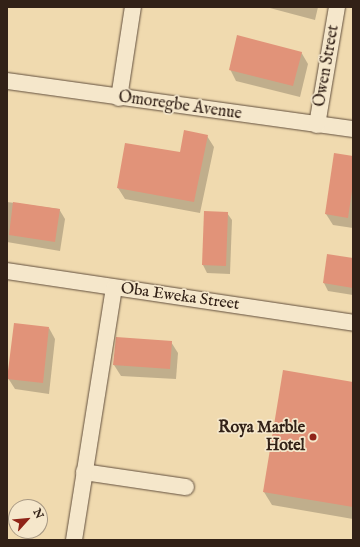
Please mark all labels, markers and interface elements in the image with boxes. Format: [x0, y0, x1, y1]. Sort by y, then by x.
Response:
street label: Owen Street [310, 24, 344, 108]
street label: Omoregbe Avenue [117, 88, 243, 124]
street label: Oba Eweka Street [119, 279, 241, 315]
place label: Roya Marble Hotel [218, 418, 305, 456]
marker: Roya Marble Hotel [308, 432, 318, 442]
north arrow [8, 499, 48, 539]
text: N [29, 507, 46, 521]

